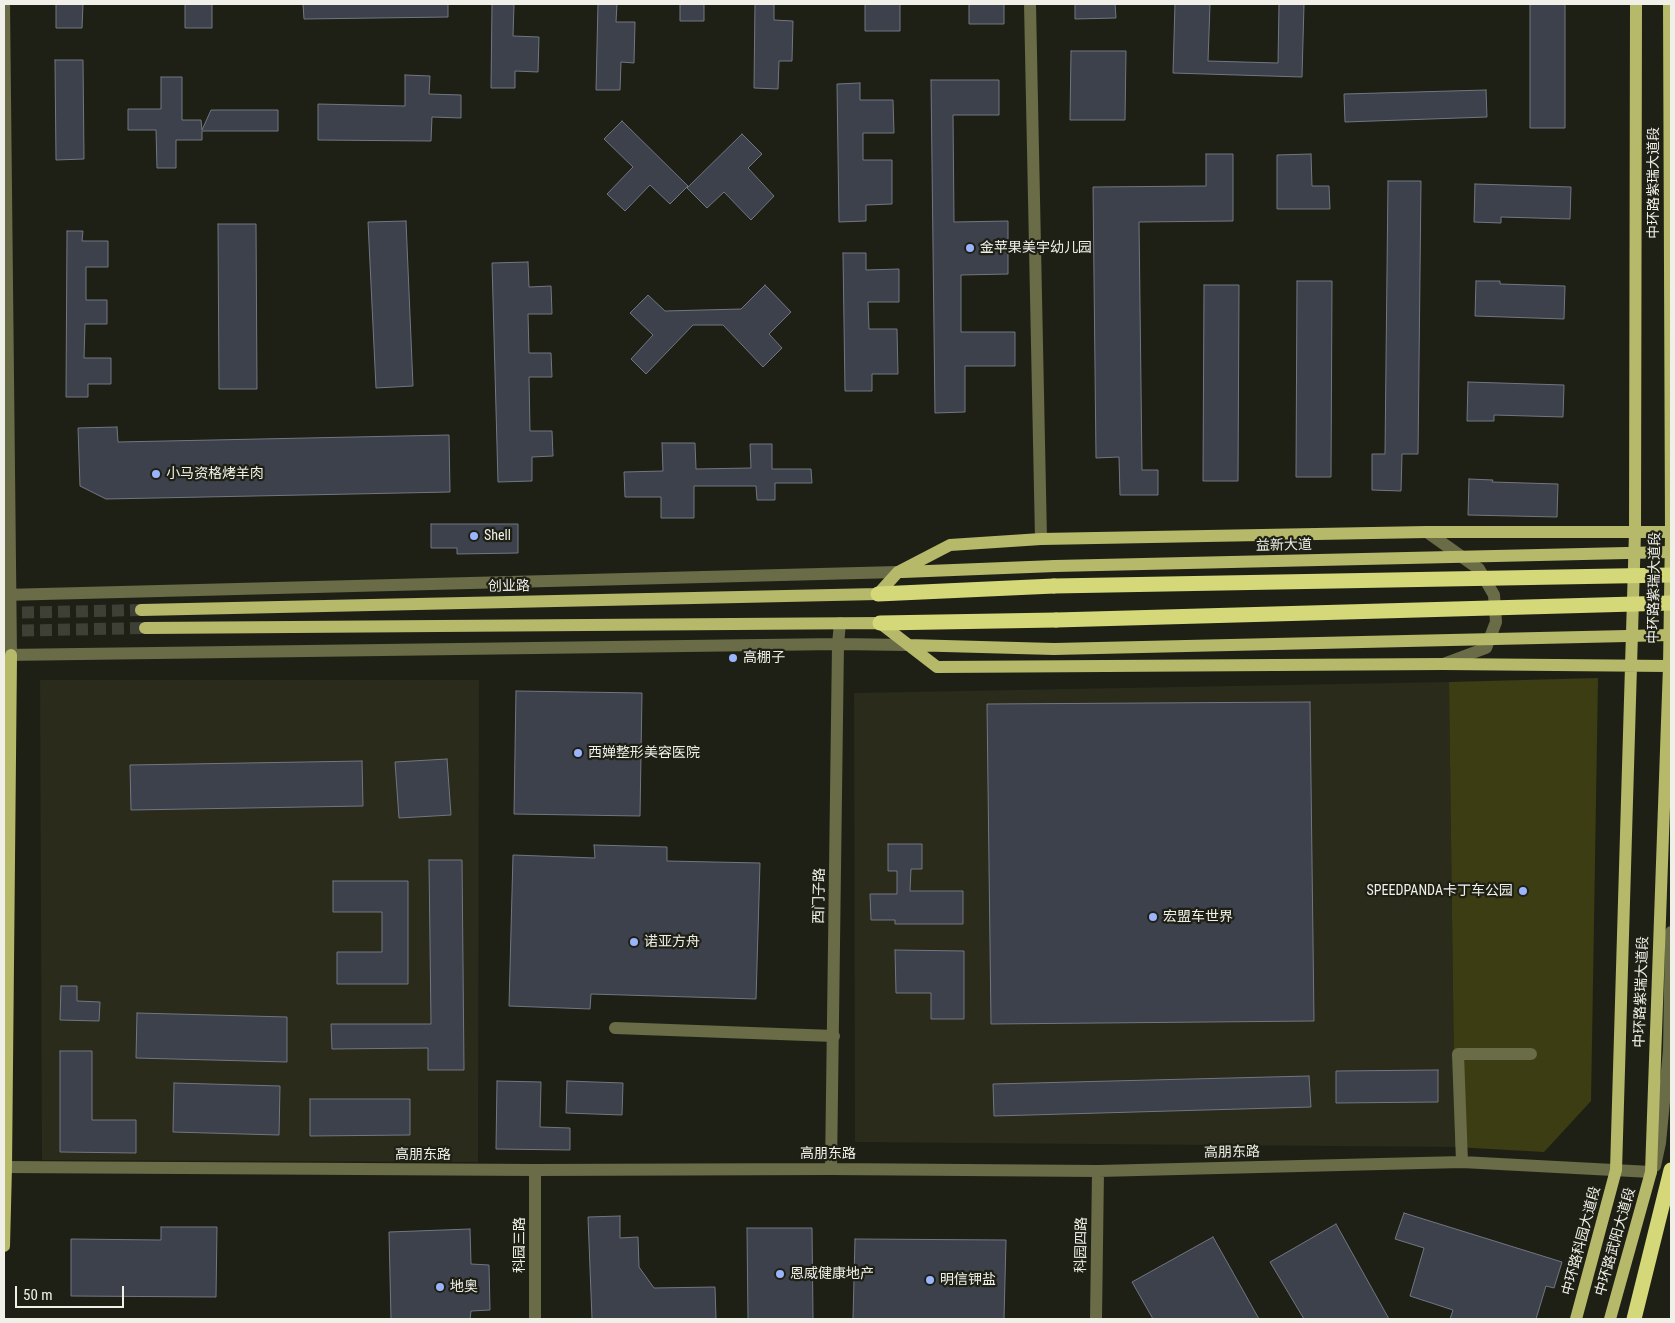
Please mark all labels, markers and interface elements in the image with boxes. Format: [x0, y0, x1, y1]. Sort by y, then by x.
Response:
street label: 中环路紫瑞大道段 [1646, 127, 1662, 239]
place label: 金苹果美宇幼儿园 [980, 240, 1092, 256]
marker: 金苹果美宇幼儿园 [964, 242, 976, 254]
place label: 小马资格烤羊肉 [166, 466, 264, 482]
marker: 小马资格烤羊肉 [150, 468, 162, 480]
place label: Shell [484, 528, 511, 544]
marker: Shell [468, 530, 480, 542]
street label: 中环路紫瑞大道段 [1646, 532, 1664, 644]
street label: 益新大道 [1256, 537, 1312, 555]
street label: 创业路 [488, 578, 530, 596]
place label: 高棚子 [743, 650, 785, 666]
marker: 高棚子 [727, 652, 739, 664]
place label: 西婵整形美容医院 [588, 745, 700, 761]
marker: 西婵整形美容医院 [572, 747, 584, 759]
street label: 西门子路 [811, 868, 829, 924]
place label: SPEEDPANDA卡丁车公园 [1367, 883, 1513, 899]
marker: SPEEDPANDA卡丁车公园 [1517, 885, 1529, 897]
place label: 宏盟车世界 [1163, 909, 1233, 925]
marker: 宏盟车世界 [1147, 911, 1159, 923]
place label: 诺亚方舟 [644, 934, 700, 950]
marker: 诺亚方舟 [628, 936, 640, 948]
street label: 中环路紫瑞大道段 [1632, 936, 1652, 1048]
street label: 高朋东路 [1204, 1144, 1260, 1162]
street label: 高朋东路 [800, 1146, 856, 1162]
street label: 高朋东路 [395, 1147, 451, 1163]
street label: 中环路科园大道段 [1559, 1185, 1605, 1297]
street label: 中环路武阳大道段 [1592, 1186, 1640, 1298]
street label: 科园三路 [512, 1217, 528, 1273]
street label: 科园四路 [1073, 1217, 1091, 1273]
place label: 恩威健康地产 [790, 1266, 874, 1282]
marker: 恩威健康地产 [774, 1268, 786, 1280]
place label: 明信钾盐 [940, 1272, 996, 1288]
marker: 明信钾盐 [924, 1274, 936, 1286]
scale bar [18, 1276, 126, 1308]
place label: 地奥 [450, 1279, 478, 1295]
marker: 地奥 [434, 1281, 446, 1293]
text: 50 m [23, 1286, 53, 1304]

